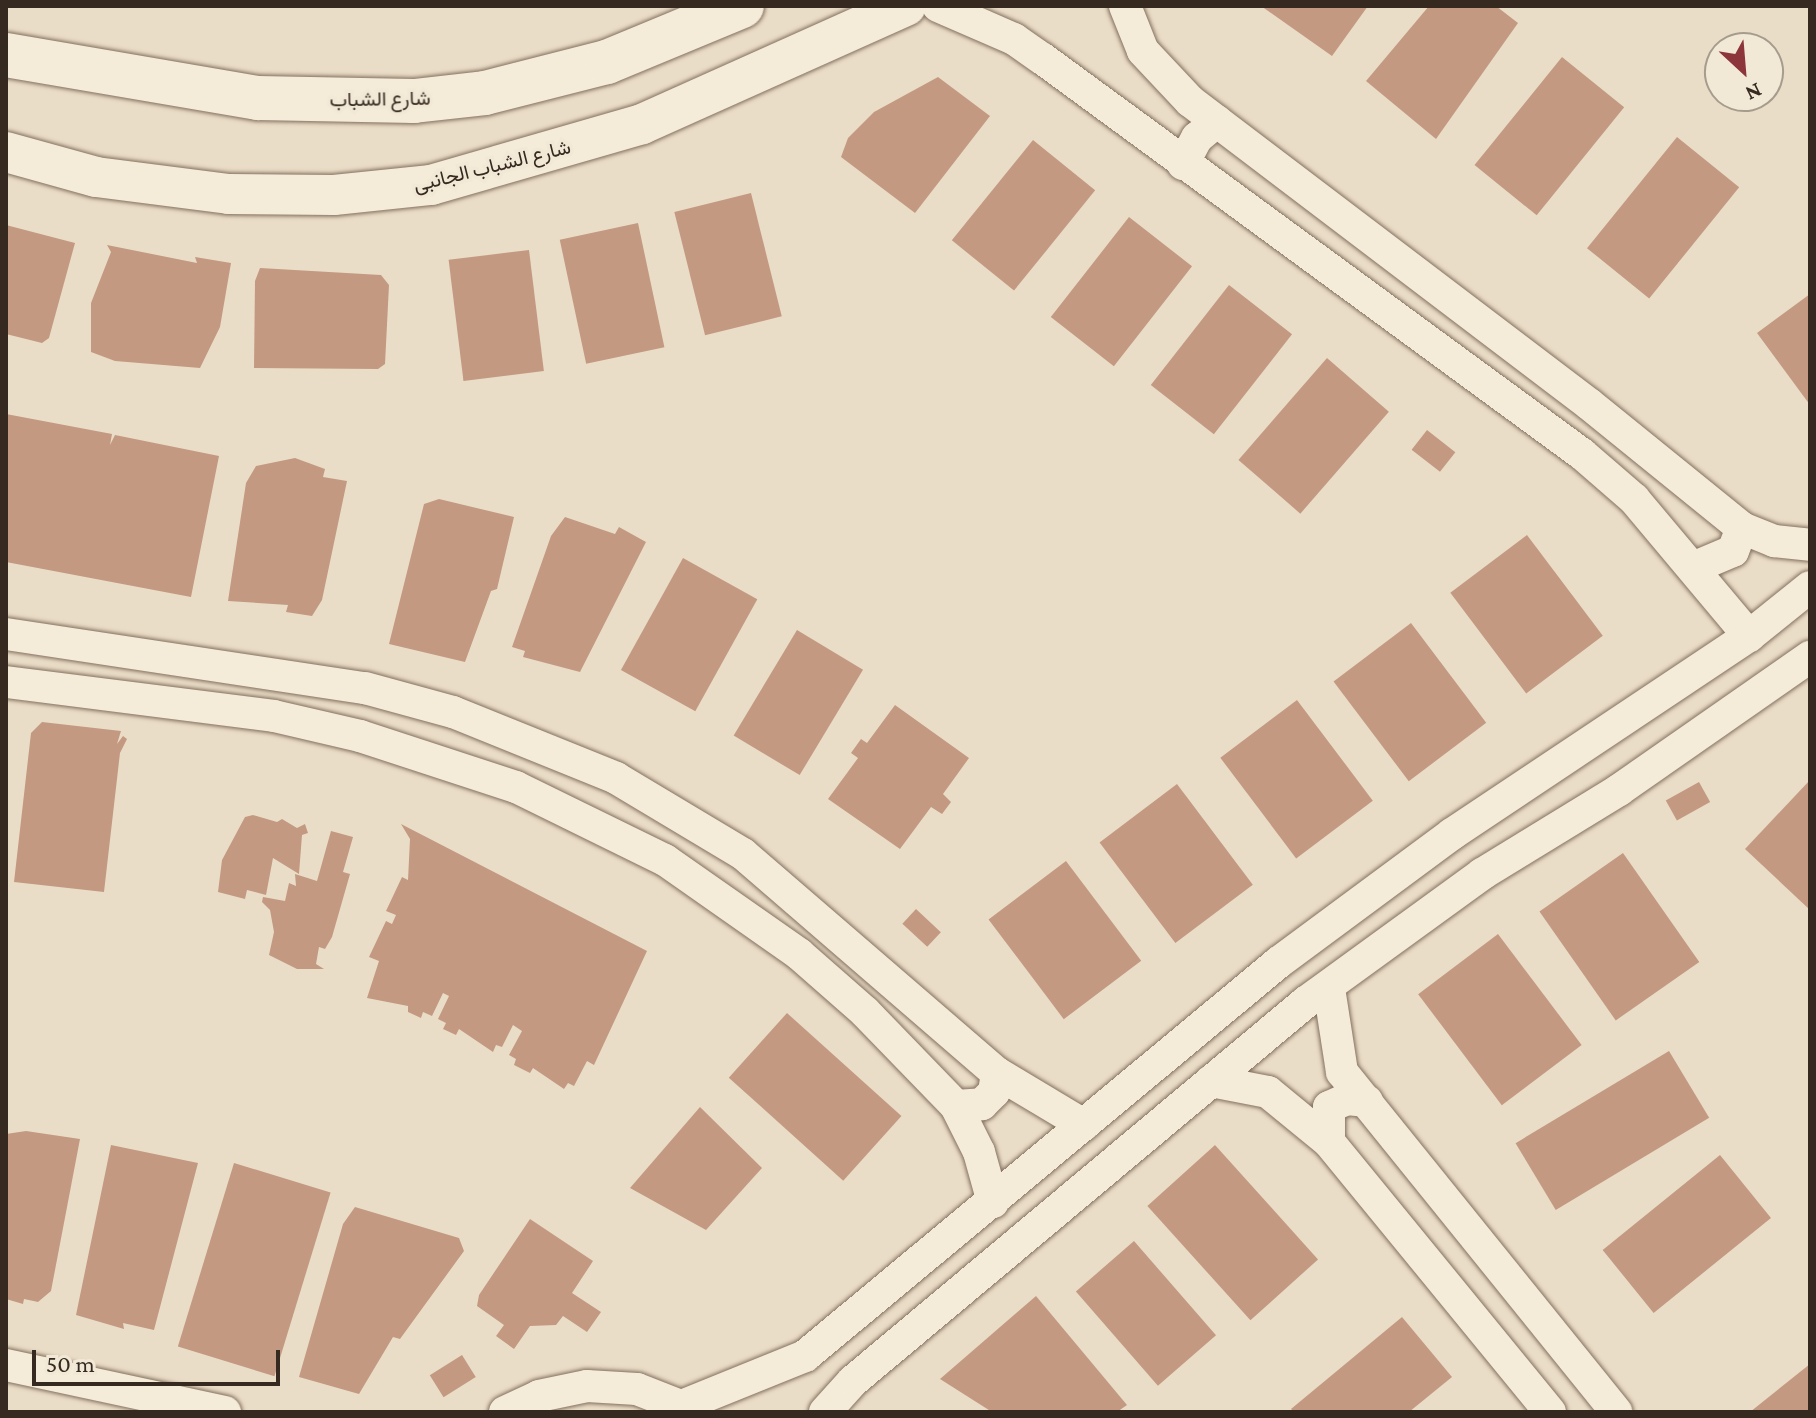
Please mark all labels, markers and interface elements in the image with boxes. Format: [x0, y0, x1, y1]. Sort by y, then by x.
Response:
north arrow [1704, 32, 1784, 112]
text: N [1742, 78, 1766, 107]
street label: شارع الشباب [329, 86, 431, 112]
street label: شارع الشباب الجانبى [411, 135, 573, 197]
scale bar [36, 1334, 284, 1384]
text: 50 m [46, 1350, 95, 1377]

